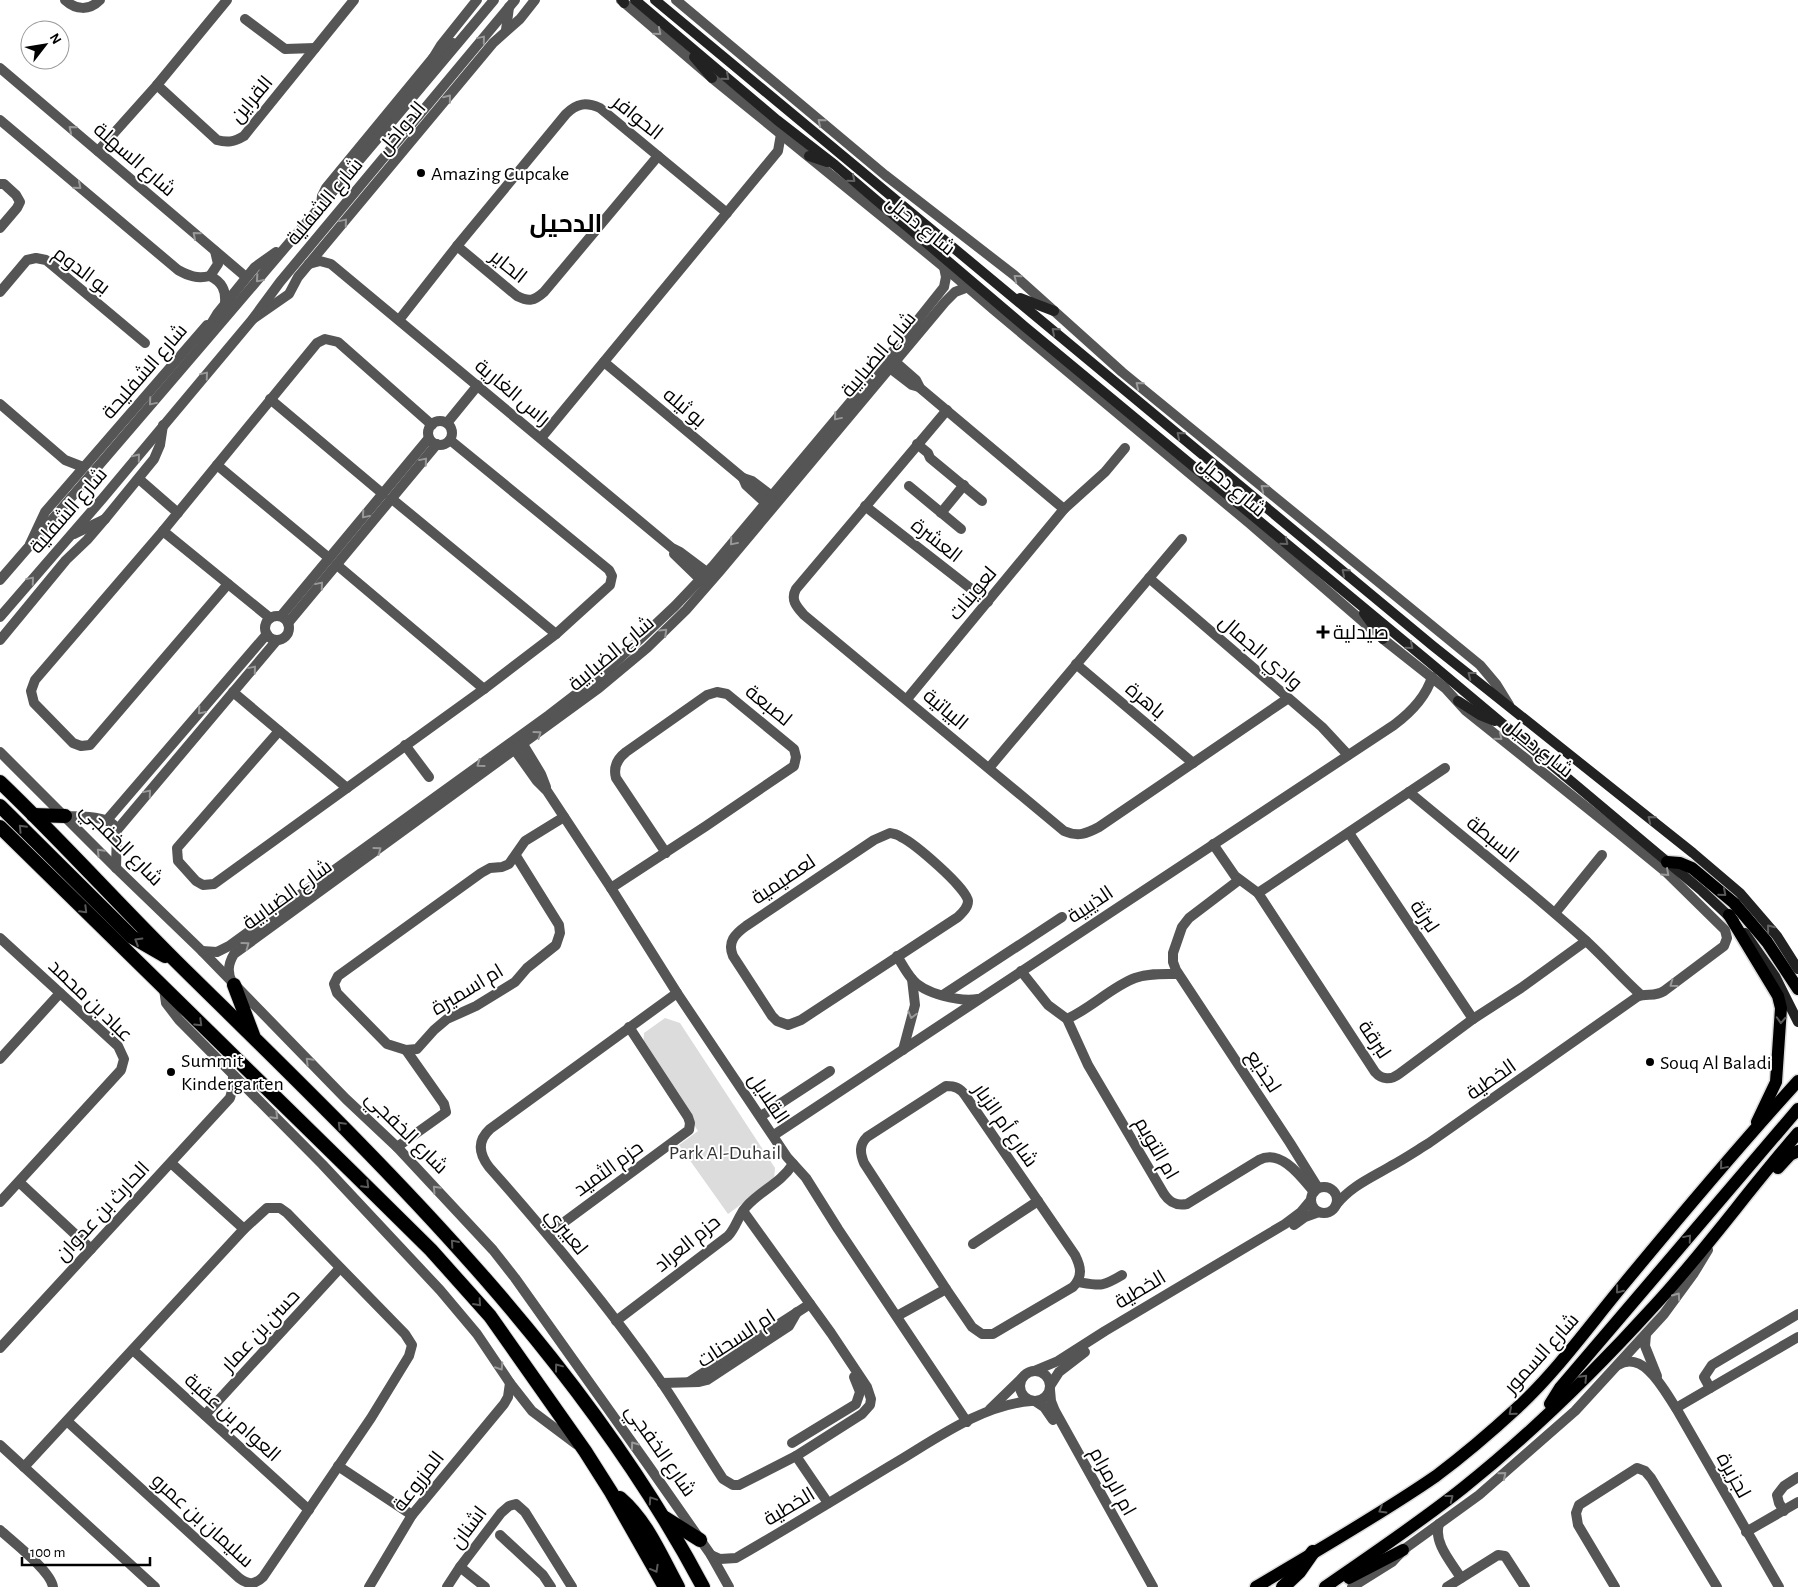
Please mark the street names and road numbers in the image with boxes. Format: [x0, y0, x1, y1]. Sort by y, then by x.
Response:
street label: القراين [227, 72, 278, 128]
street label: الحوافر [607, 91, 666, 145]
street label: الدواخل [374, 98, 431, 160]
street label: شارع السهلة [88, 119, 179, 203]
street label: شارع الشفلية [283, 154, 369, 251]
street label: شارع دحيل [880, 192, 959, 262]
street label: بو الدوم [48, 243, 113, 301]
street label: الحاير [485, 246, 530, 288]
street label: شارع الضبابية [838, 308, 922, 403]
street label: شارع الشفليحة [98, 320, 193, 425]
street label: راس الغارية [470, 356, 554, 431]
street label: بو ثيله [658, 384, 710, 432]
street label: شارع دحيل [1191, 453, 1269, 523]
street label: شارع الشفلية [26, 464, 113, 559]
street label: العشرة [907, 515, 965, 567]
street label: لعوينات [945, 563, 1001, 625]
street label: وادي الجمال [1212, 611, 1306, 698]
street label: شارع الضبابية [565, 613, 660, 697]
street label: باهرة [1121, 679, 1169, 724]
street label: لصبعة [742, 681, 795, 730]
street label: البياتية [919, 686, 971, 734]
street label: شارع دحيل [1498, 714, 1577, 784]
street label: شارع الخفجي [73, 800, 166, 893]
street label: السبطة [1463, 813, 1522, 867]
street label: لعصيمية [748, 851, 819, 908]
street label: شارع الضبابية [239, 856, 338, 936]
street label: الذيبية [1064, 882, 1117, 927]
street label: لبرثة [1405, 897, 1442, 937]
street label: عباد بن محمد [43, 956, 136, 1047]
street label: ام اسميرة [428, 961, 509, 1022]
street label: لبرقة [1354, 1017, 1394, 1063]
street label: لجذيع [1240, 1047, 1284, 1098]
street label: الخطية [1463, 1056, 1520, 1104]
street label: القلايل [742, 1070, 792, 1129]
street label: شارع أم الزبار [966, 1078, 1044, 1173]
street label: شارع الخفجي [358, 1088, 451, 1181]
street label: ام التويم [1128, 1114, 1182, 1184]
street label: حزم الثميد [570, 1137, 648, 1203]
street label: الحارث بن عدوان [52, 1158, 155, 1267]
street label: لعبيري [538, 1204, 591, 1262]
street label: حزم العراد [651, 1212, 726, 1278]
street label: الخطية [1112, 1267, 1169, 1313]
street label: حسن بن عمار [217, 1286, 305, 1378]
street label: ام السحنات [694, 1306, 781, 1374]
street label: شارع السمور [1500, 1310, 1585, 1400]
street label: العوام بن عقبة [179, 1370, 284, 1468]
street label: شارع الخفجي [617, 1401, 699, 1503]
street label: ام الرمرام [1083, 1444, 1139, 1521]
street label: المزروعة [389, 1448, 449, 1516]
street label: لجزيرة [1712, 1450, 1754, 1502]
street label: سليمان بن عمرو [146, 1470, 257, 1573]
street label: الخطية [761, 1484, 818, 1530]
street label: اشنان [447, 1503, 493, 1554]

